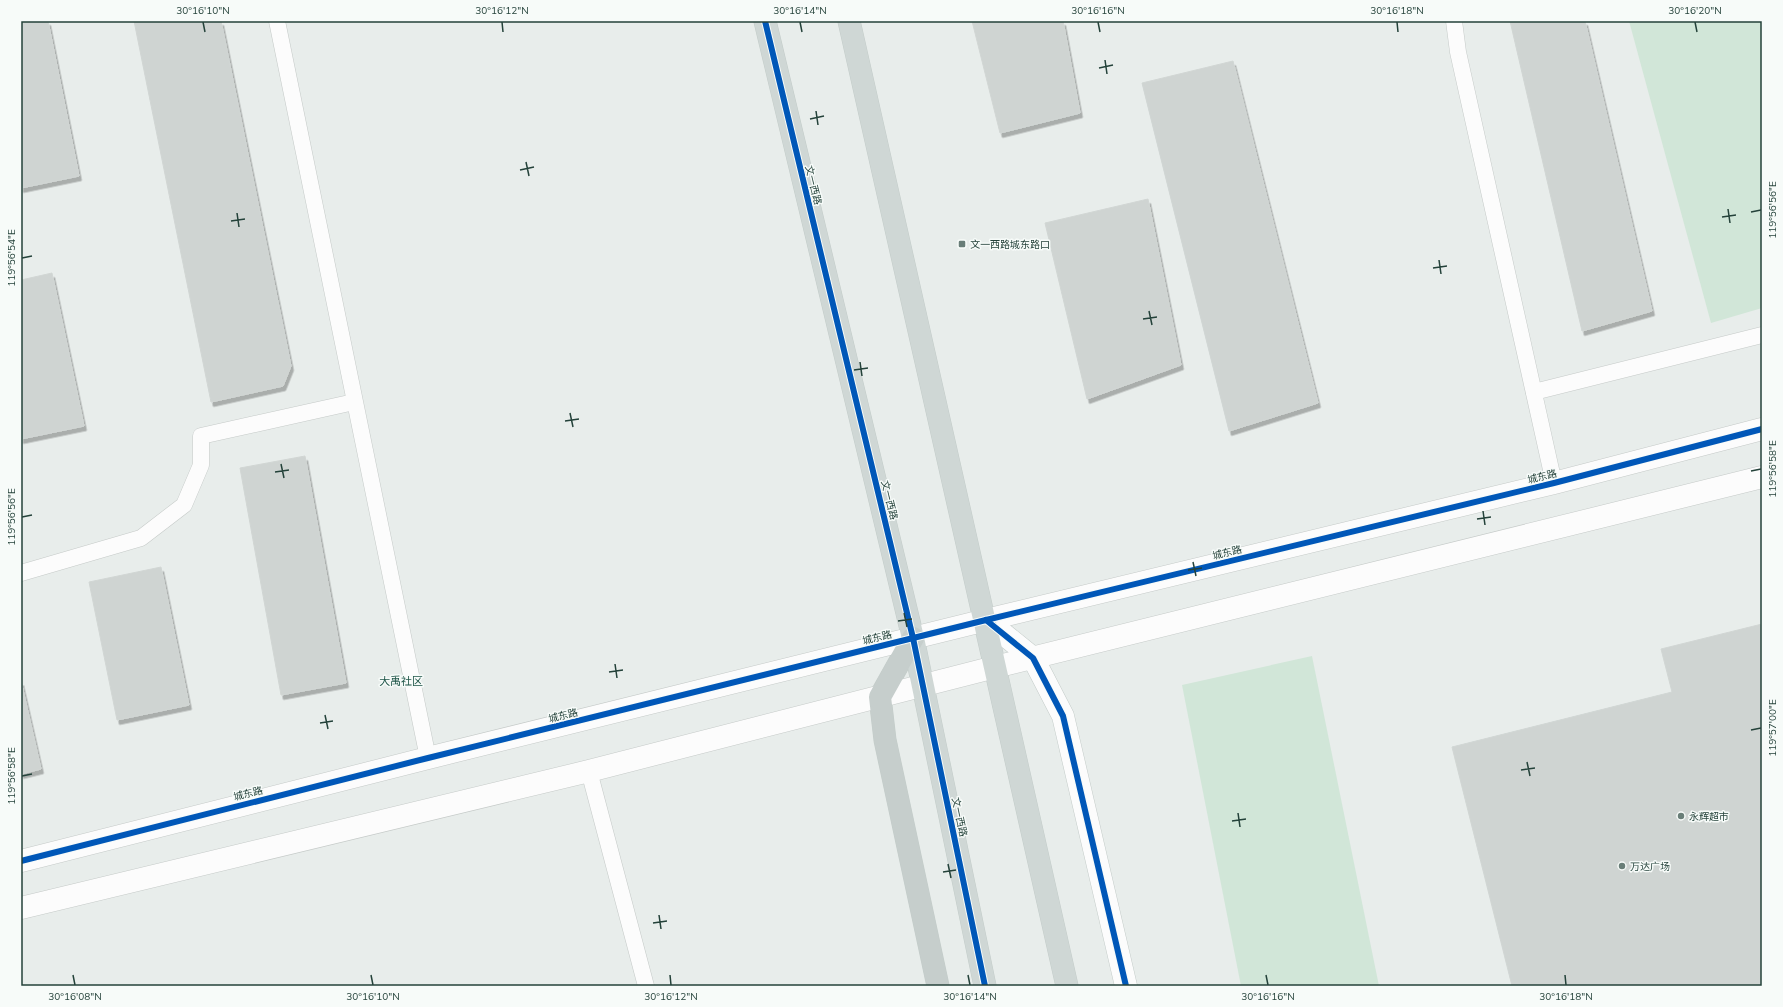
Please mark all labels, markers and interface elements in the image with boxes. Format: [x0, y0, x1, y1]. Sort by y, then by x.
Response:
text: 30°16'10"N [176, 4, 230, 17]
text: 30°16'12"N [475, 4, 529, 17]
text: 30°16'14"N [773, 4, 827, 17]
text: 30°16'16"N [1071, 4, 1125, 17]
text: 30°16'18"N [1370, 4, 1424, 17]
text: 30°16'20"N [1668, 4, 1722, 17]
street label: 文一西路 [802, 164, 825, 206]
text: 119°56'56"E [1766, 181, 1779, 239]
text: 119°56'54"E [5, 229, 18, 287]
place label: 文一西路城东路口 [970, 238, 1050, 251]
marker: 文一西路城东路口 [957, 239, 967, 249]
text: 119°56'58"E [1766, 440, 1779, 498]
street label: 城东路 [1526, 467, 1558, 486]
street label: 文一西路 [878, 479, 901, 521]
text: 119°56'56"E [5, 488, 18, 546]
street label: 城东路 [1211, 543, 1243, 562]
street label: 城东路 [861, 628, 893, 647]
district label: 大禹社区 [379, 674, 423, 688]
text: 119°57'00"E [1766, 699, 1779, 757]
street label: 城东路 [547, 706, 579, 725]
text: 119°56'58"E [5, 747, 18, 805]
street label: 城东路 [232, 784, 264, 803]
street label: 文一西路 [949, 796, 970, 838]
place label: 永辉超市 [1689, 810, 1729, 823]
marker: 永辉超市 [1676, 811, 1686, 821]
place label: 万达广场 [1630, 860, 1670, 873]
marker: 万达广场 [1617, 861, 1627, 871]
text: 30°16'08"N [48, 990, 102, 1003]
text: 30°16'10"N [346, 990, 400, 1003]
text: 30°16'12"N [644, 990, 698, 1003]
text: 30°16'14"N [943, 990, 997, 1003]
text: 30°16'16"N [1241, 990, 1295, 1003]
text: 30°16'18"N [1539, 990, 1593, 1003]

